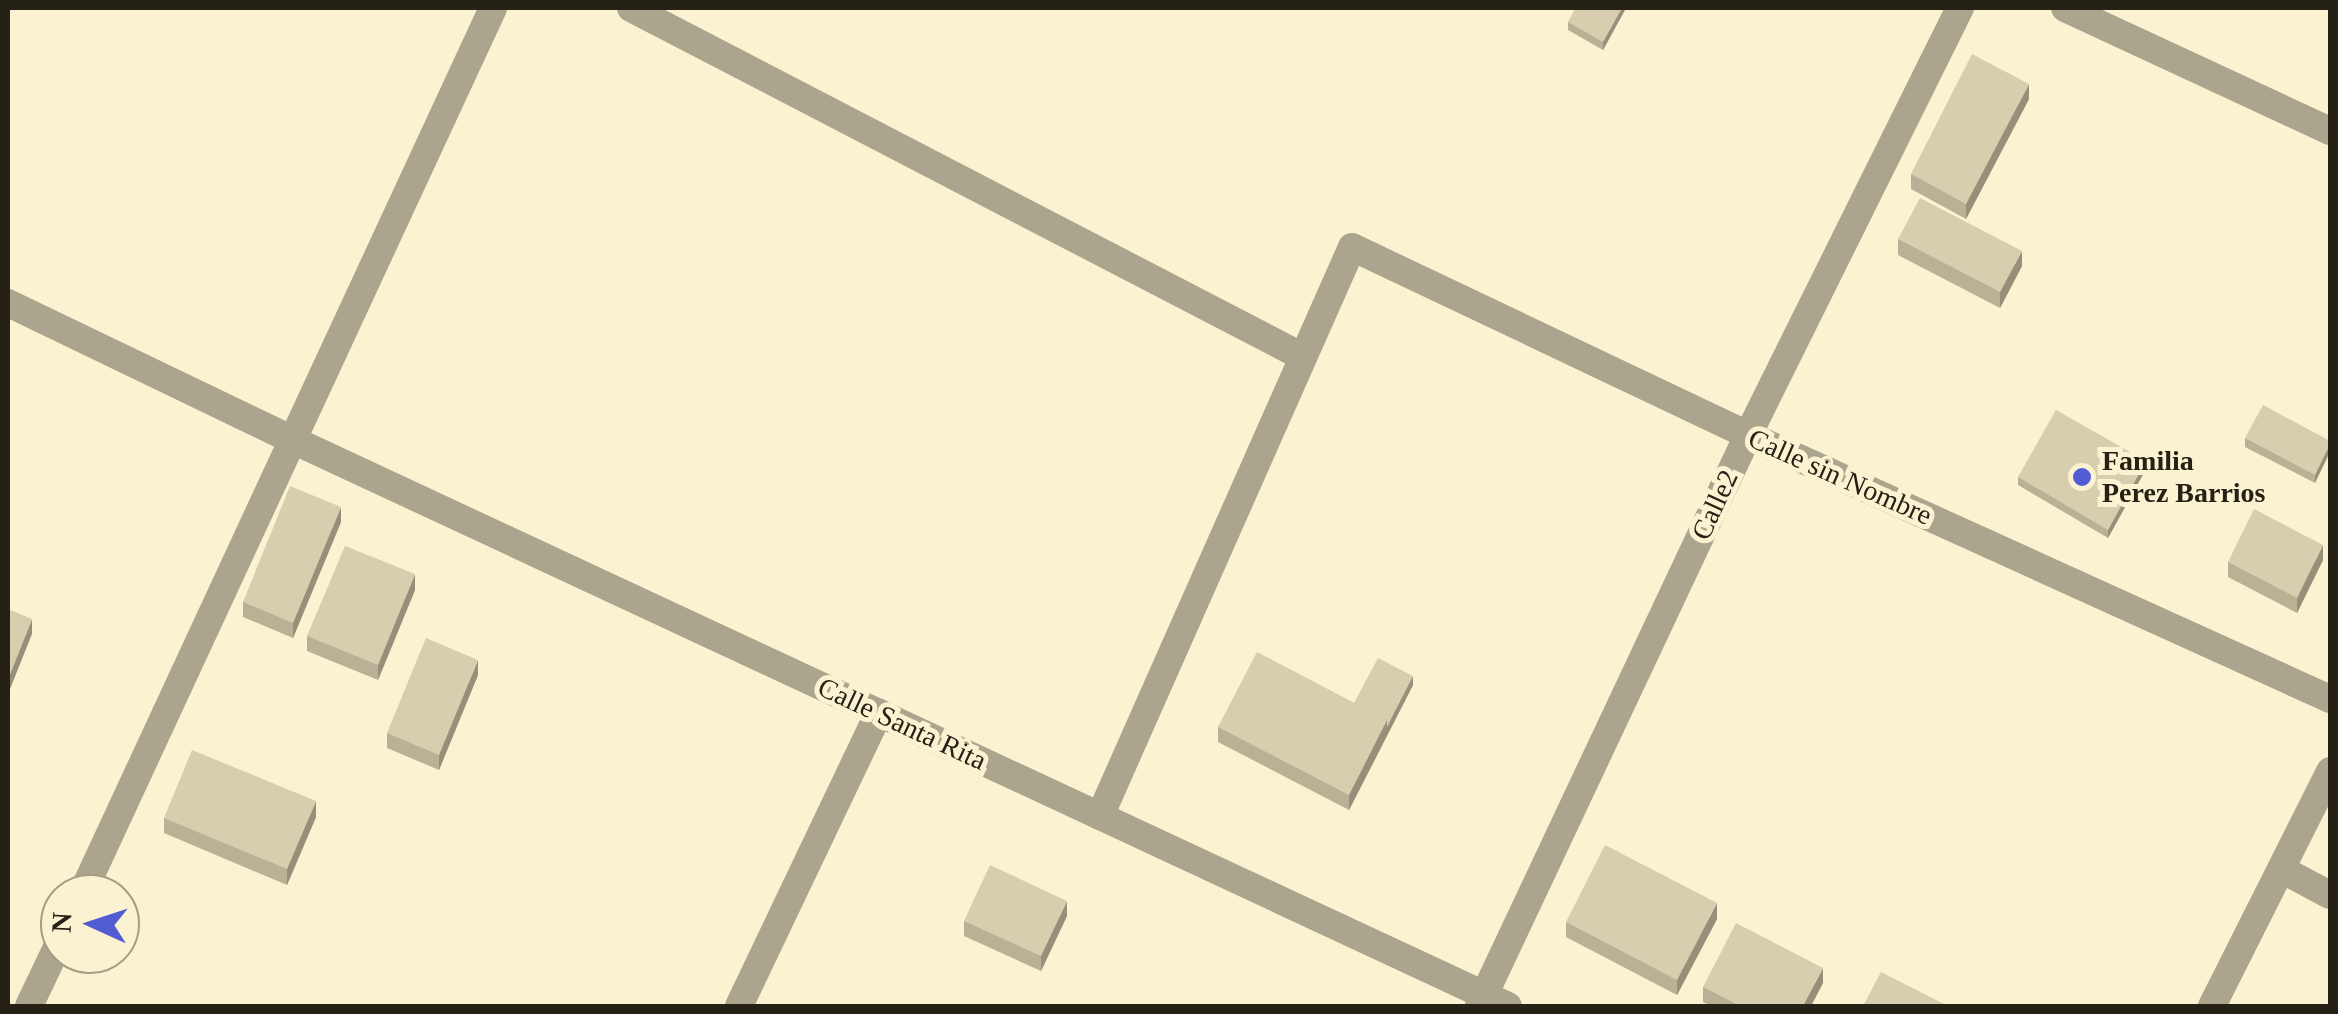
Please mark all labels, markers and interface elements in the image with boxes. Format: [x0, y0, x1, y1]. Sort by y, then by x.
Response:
street label: Calle sin Nombre [1743, 421, 1937, 533]
place label: Familia Perez Barrios [2102, 444, 2266, 510]
street label: Calle2 [1684, 465, 1746, 545]
marker: Familia Perez Barrios [2071, 466, 2093, 488]
street label: Calle Santa Rita [812, 670, 992, 778]
north arrow [40, 874, 140, 974]
text: N [46, 912, 78, 933]

